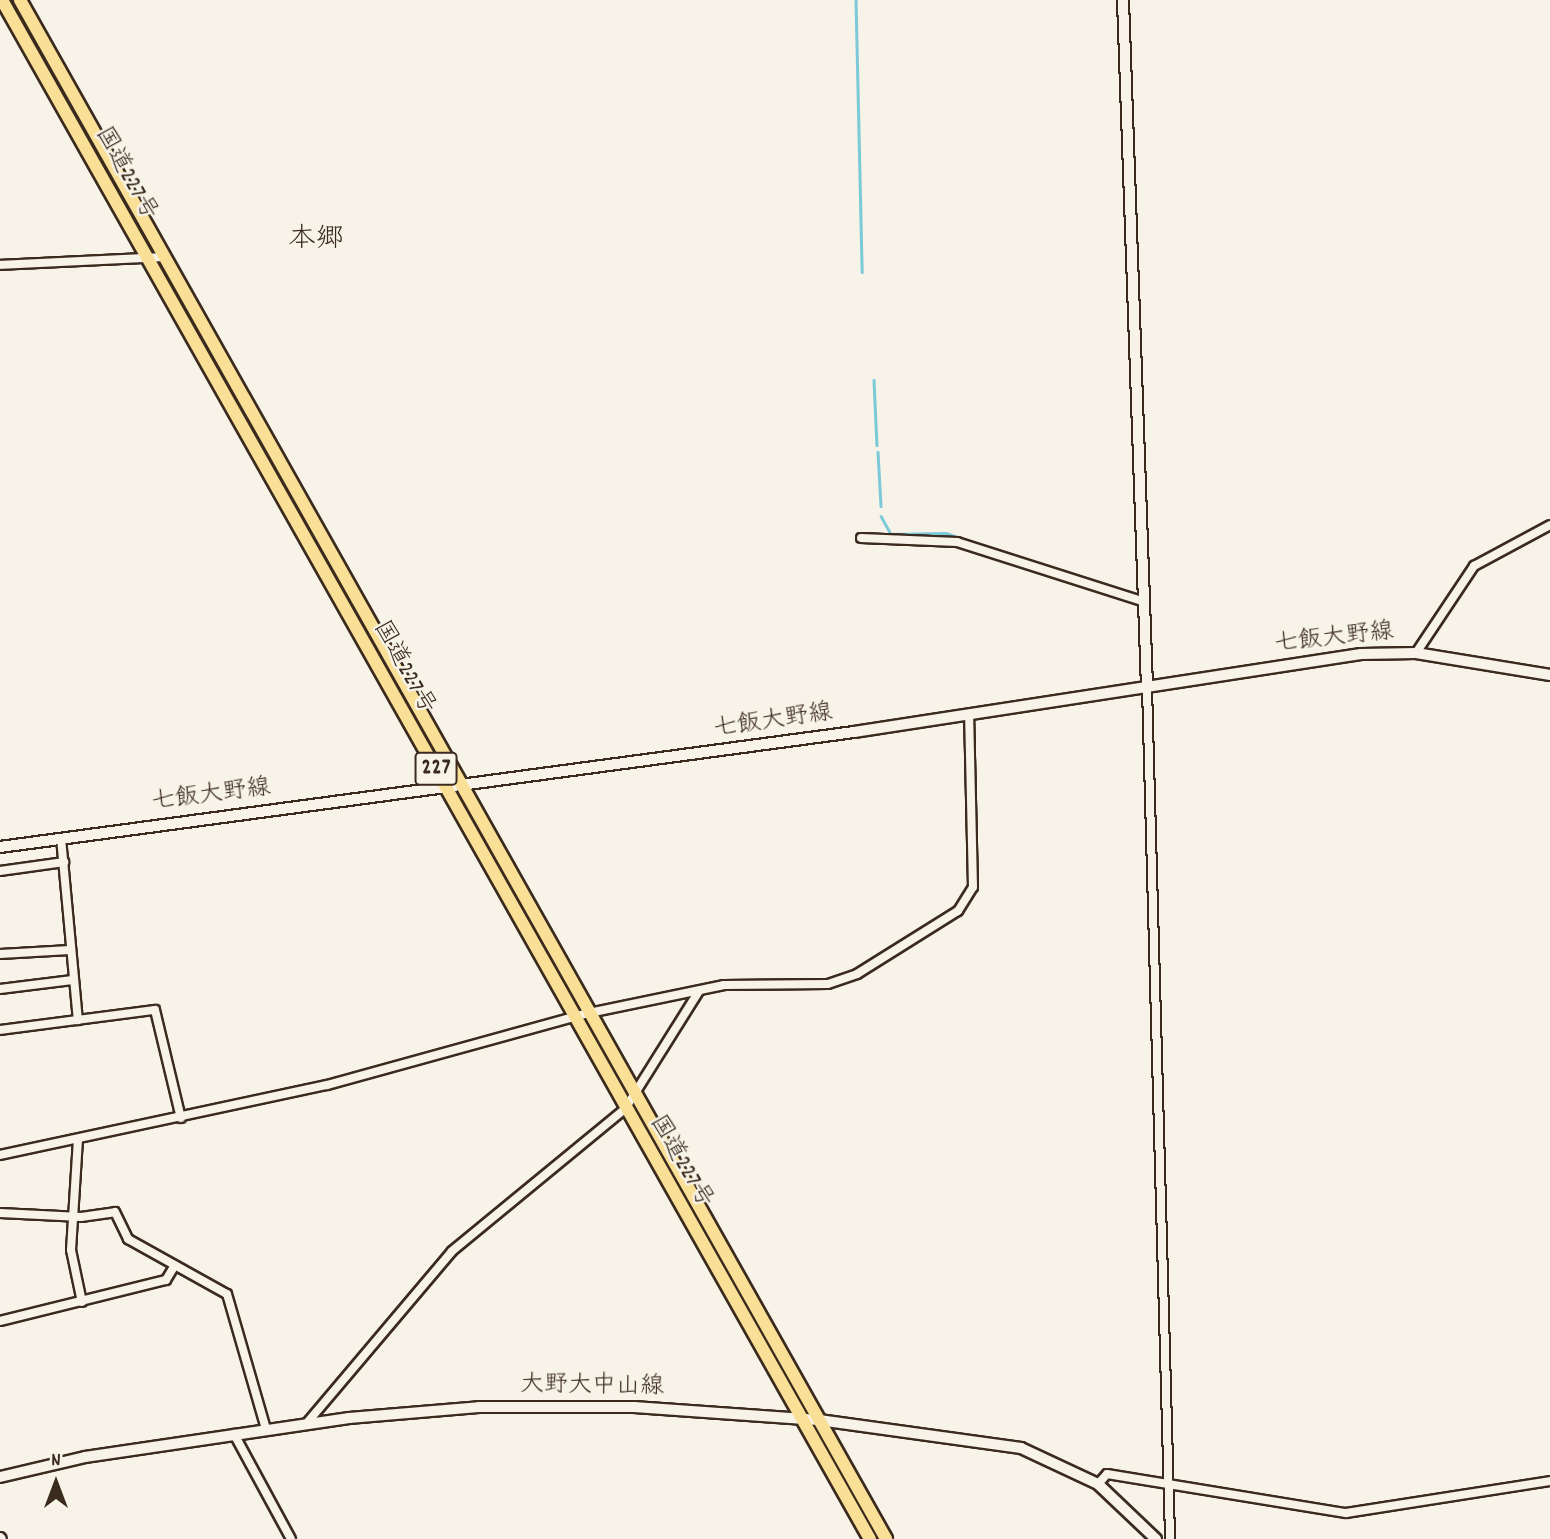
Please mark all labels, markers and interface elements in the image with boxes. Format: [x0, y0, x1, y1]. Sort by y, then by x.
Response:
street label: 国道227号 [88, 122, 162, 226]
district label: 本郷 [288, 224, 344, 258]
street label: 国道227号 [366, 616, 440, 720]
street label: 七飯大野線 [1273, 618, 1395, 660]
street label: 七飯大野線 [712, 699, 834, 745]
road number: 227 [413, 750, 459, 789]
street label: 七飯大野線 [150, 774, 272, 818]
street label: 国道227号 [642, 1111, 718, 1213]
street label: 大野大中山線 [520, 1371, 664, 1403]
north arrow [21, 1448, 91, 1518]
text: N [51, 1448, 61, 1475]

